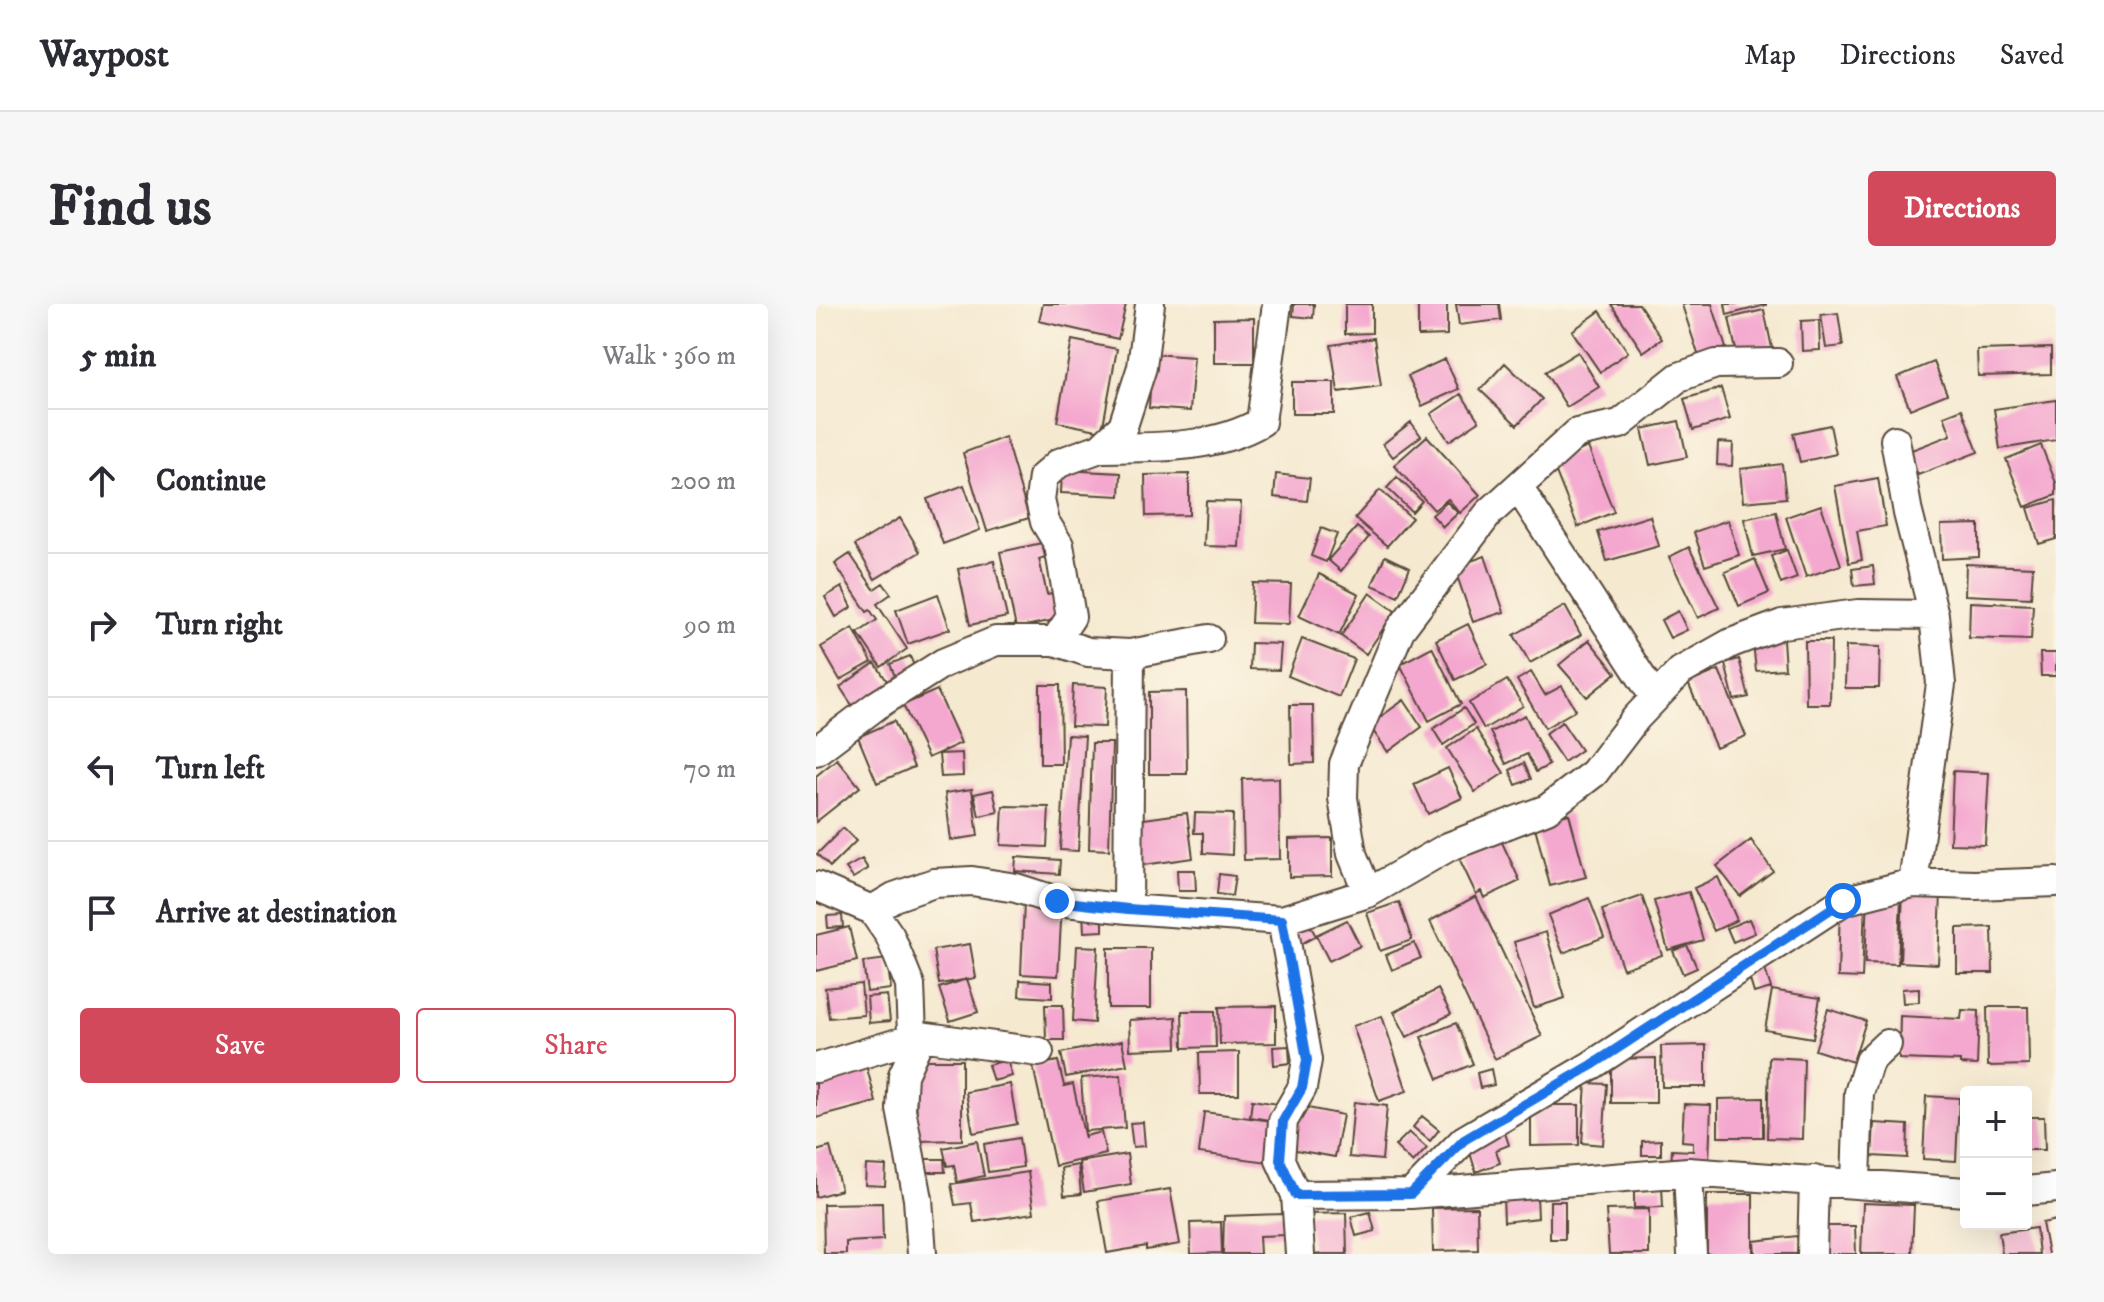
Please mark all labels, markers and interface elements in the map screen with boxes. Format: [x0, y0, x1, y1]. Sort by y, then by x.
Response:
text: Waypost [40, 31, 169, 79]
text: Map [1744, 38, 1796, 73]
text: Directions [1840, 38, 1956, 73]
text: Saved [2000, 38, 2064, 73]
button: Directions [1868, 171, 2056, 246]
text: Find us [48, 173, 212, 243]
text: 5 min [80, 335, 156, 377]
text: Walk · 360 m [602, 340, 736, 373]
icon: ahead [80, 459, 124, 503]
text: Continue [156, 463, 266, 500]
text: 200 m [670, 465, 736, 498]
icon: right [80, 603, 124, 647]
text: Turn right [156, 607, 283, 644]
text: 90 m [684, 609, 736, 642]
icon: left [80, 747, 124, 791]
text: Turn left [156, 751, 265, 788]
text: 70 m [683, 753, 736, 786]
route end [1039, 883, 1075, 919]
route start [1825, 883, 1861, 919]
icon: arrive [80, 891, 124, 935]
text: Arrive at destination [156, 895, 397, 932]
button: Save [80, 1008, 400, 1083]
button: Share [416, 1008, 736, 1083]
map controls [1960, 1086, 2032, 1230]
button: + [1960, 1086, 2032, 1158]
button: − [1960, 1158, 2032, 1230]

